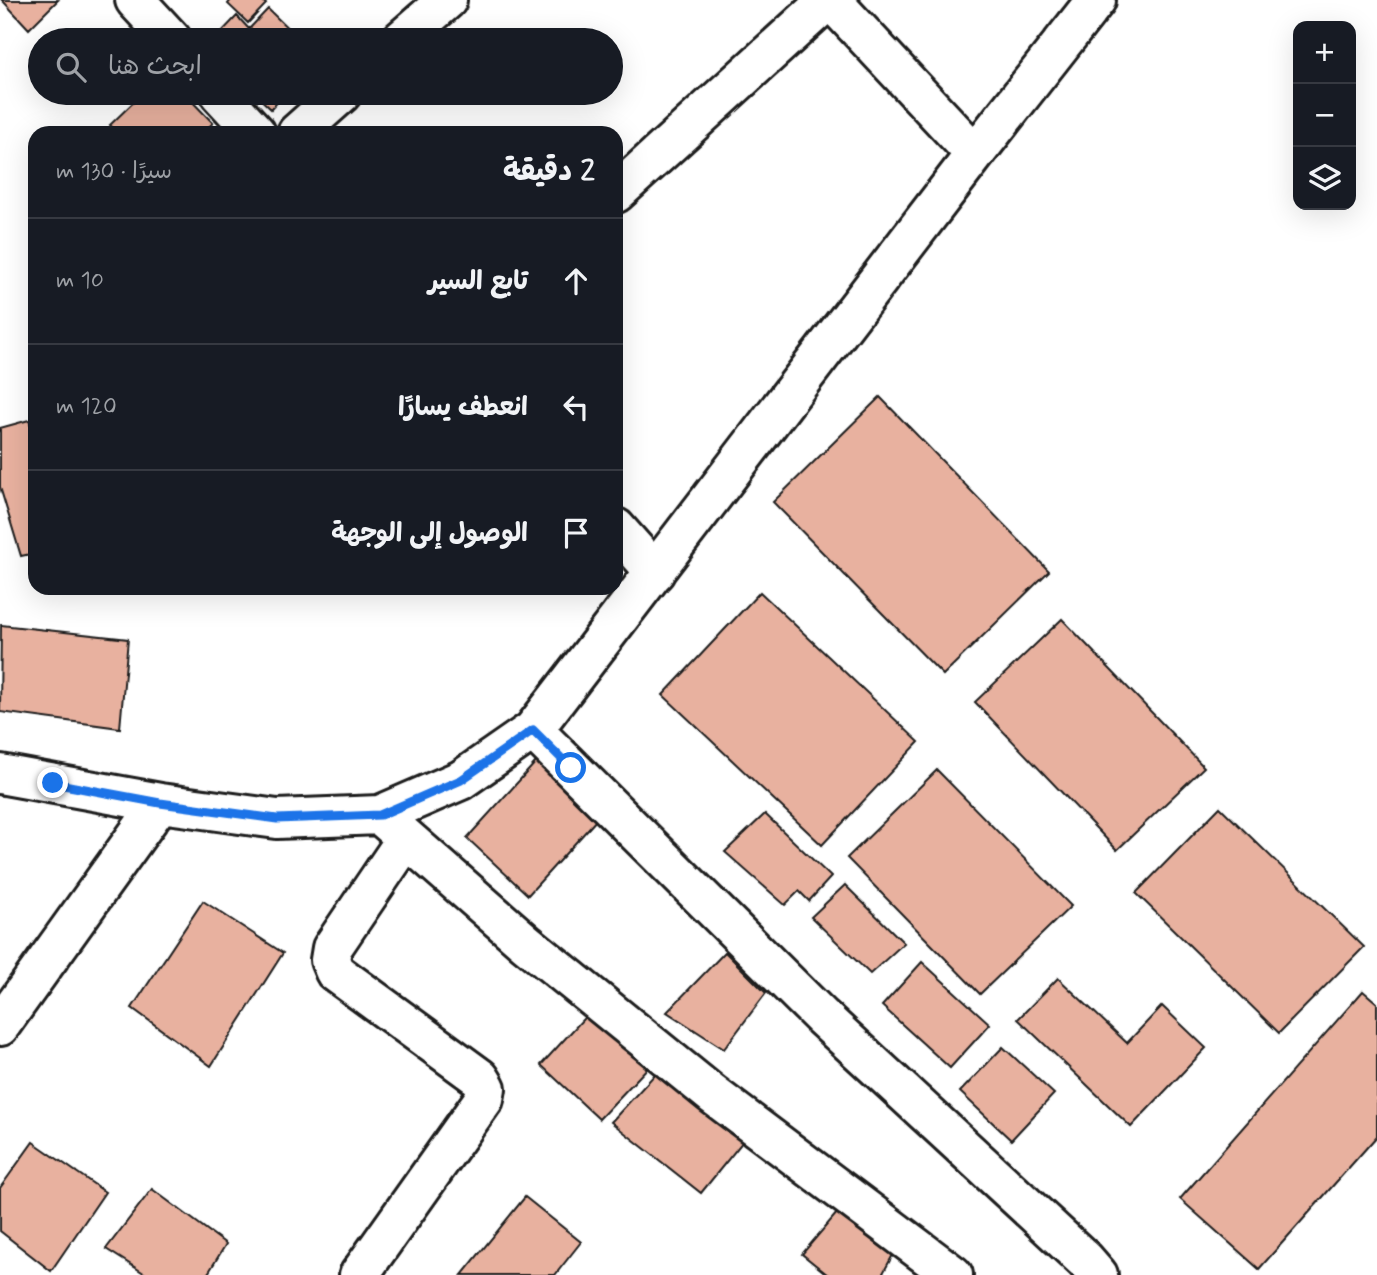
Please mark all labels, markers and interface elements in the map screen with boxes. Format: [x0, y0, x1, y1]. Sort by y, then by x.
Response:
map controls [1293, 21, 1356, 210]
button: + [1293, 21, 1356, 84]
search box [28, 28, 623, 105]
icon: search [52, 48, 90, 86]
text: ابحث هنا [108, 50, 202, 84]
button: − [1293, 84, 1356, 147]
button: layers [1293, 147, 1356, 210]
text: 2 دقيقة [503, 152, 595, 191]
text: سيرًا · 130 m [56, 157, 172, 187]
icon: ahead [557, 262, 595, 300]
text: تابع السير [428, 265, 528, 299]
text: 10 m [56, 266, 104, 296]
icon: left [557, 388, 595, 426]
text: انعطف يسارًا [398, 391, 528, 425]
text: 120 m [56, 392, 117, 422]
icon: arrive [557, 514, 595, 552]
text: الوصول إلى الوجهة [331, 517, 528, 551]
route start [555, 752, 586, 783]
route end [37, 767, 68, 798]

